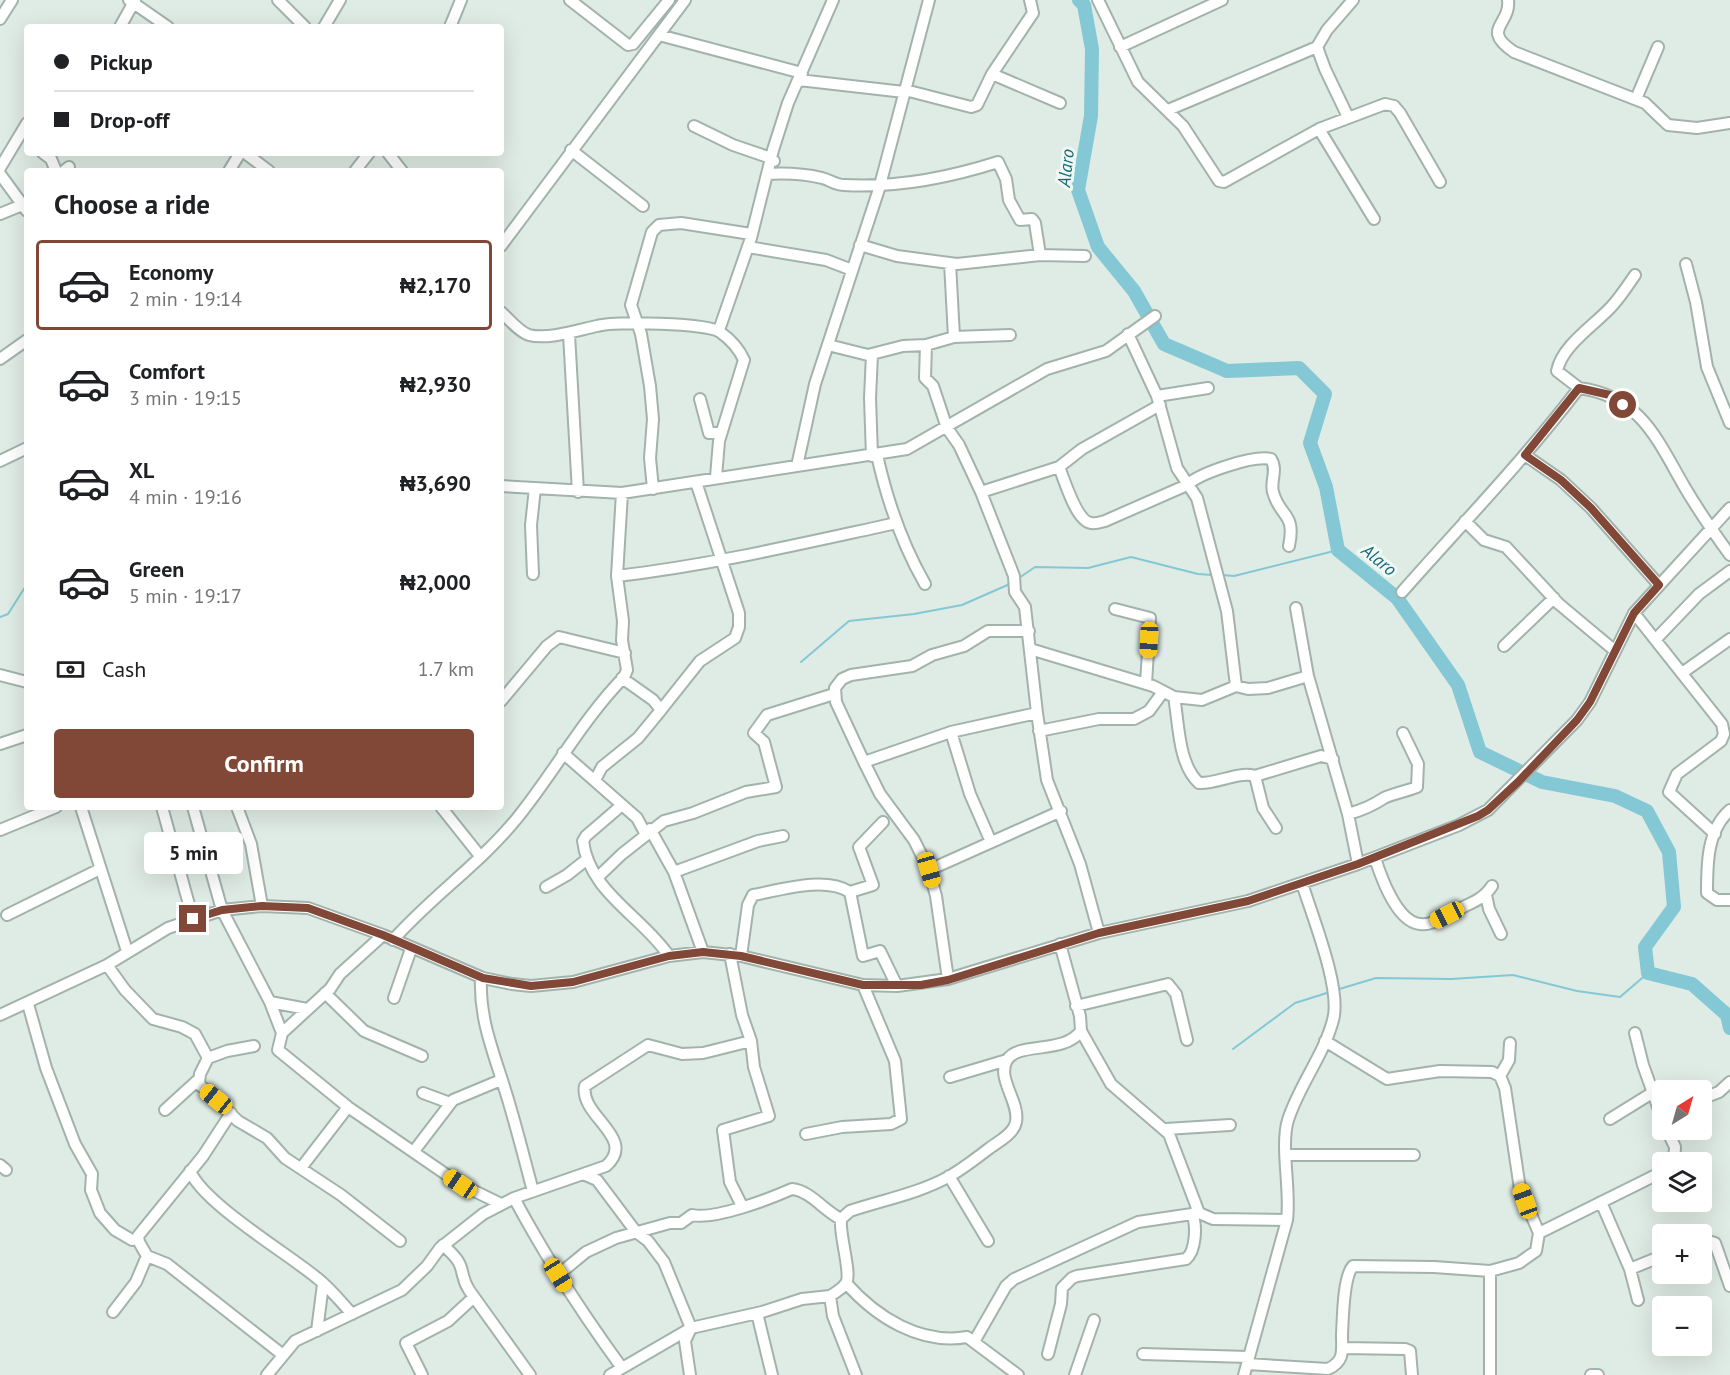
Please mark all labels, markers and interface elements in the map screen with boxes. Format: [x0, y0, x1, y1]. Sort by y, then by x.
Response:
text: Pickup [90, 48, 153, 76]
text: Drop-off [90, 106, 169, 134]
water label: Alaro [1052, 148, 1079, 189]
text: Choose a ride [54, 187, 210, 221]
icon: car [57, 258, 111, 312]
text: Economy [129, 258, 213, 286]
text: ₦2,170 [400, 271, 471, 299]
text: 2 min · 19:14 [129, 286, 242, 312]
icon: car [57, 357, 111, 411]
text: Comfort [129, 357, 205, 385]
text: ₦2,930 [400, 370, 471, 398]
text: 3 min · 19:15 [129, 385, 242, 411]
route start [1609, 391, 1636, 418]
icon: car [57, 456, 111, 510]
text: XL [129, 456, 154, 484]
text: ₦3,690 [400, 469, 471, 497]
text: 4 min · 19:16 [129, 484, 242, 510]
water label: Alaro [1356, 538, 1402, 581]
icon: car [57, 555, 111, 609]
text: Green [129, 555, 184, 583]
text: ₦2,000 [400, 568, 471, 596]
text: 5 min · 19:17 [129, 583, 242, 609]
car [1139, 622, 1159, 658]
icon: cash [54, 653, 87, 686]
text: Cash [102, 655, 146, 683]
text: 1.7 km [418, 656, 474, 682]
button: Confirm [54, 729, 474, 798]
callout: 5 min [144, 832, 242, 874]
text: 5 min [169, 840, 218, 866]
car [915, 850, 943, 890]
car [1427, 899, 1467, 931]
route end [179, 905, 206, 932]
north arrow [1652, 1080, 1712, 1140]
map controls [1652, 1080, 1712, 1356]
car [196, 1081, 236, 1117]
button: layers [1652, 1152, 1712, 1212]
car [440, 1166, 480, 1202]
car [1510, 1181, 1540, 1221]
button: + [1652, 1224, 1712, 1284]
car [541, 1255, 575, 1295]
button: − [1652, 1296, 1712, 1356]

